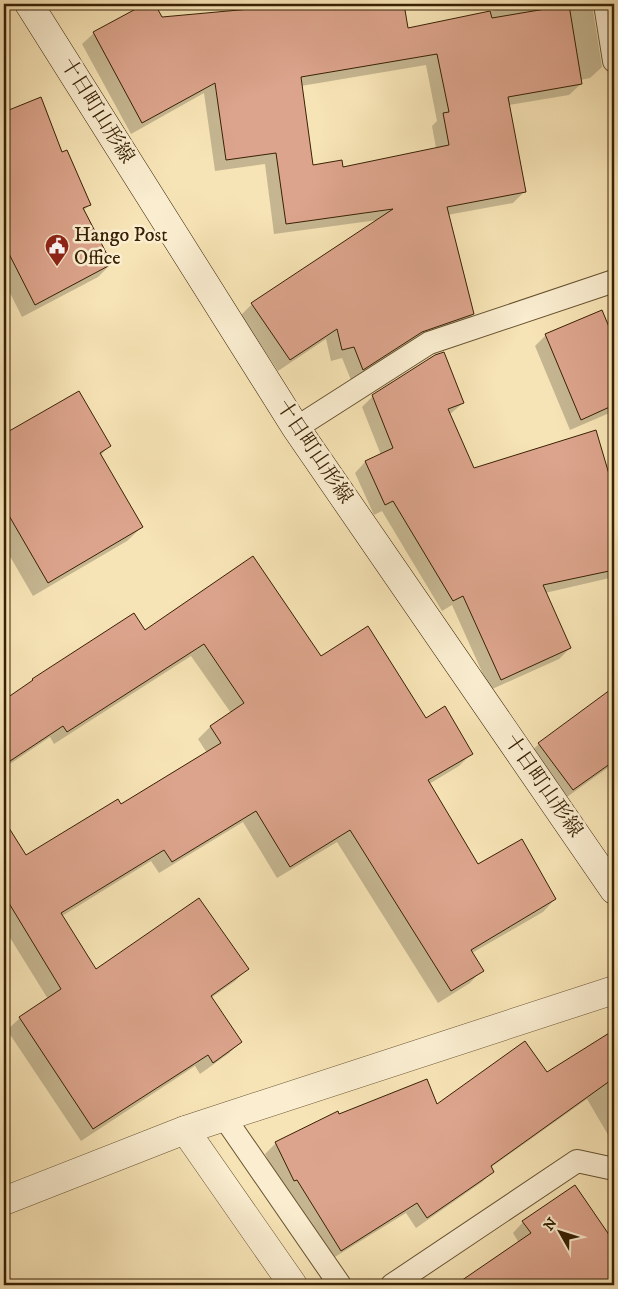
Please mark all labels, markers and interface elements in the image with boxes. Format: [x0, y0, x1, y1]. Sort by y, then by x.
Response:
street label: 十日町山形線 [55, 53, 139, 169]
place label: Hango Post Office [74, 223, 168, 271]
public building icon: Hango Post Office [44, 233, 70, 267]
street label: 十日町山形線 [270, 395, 358, 509]
street label: 十日町山形線 [498, 730, 588, 842]
north arrow [536, 1206, 586, 1256]
text: N [540, 1214, 562, 1235]

